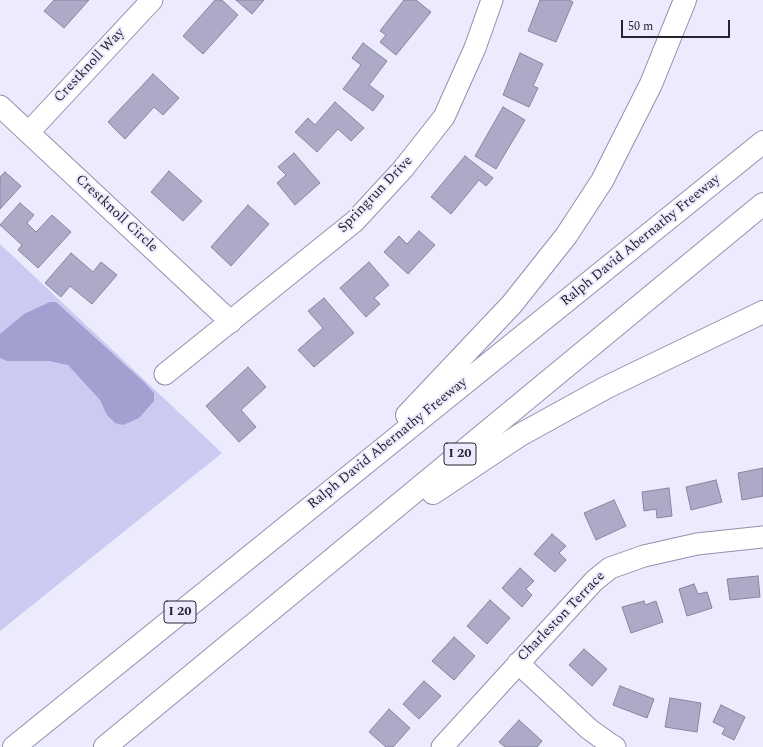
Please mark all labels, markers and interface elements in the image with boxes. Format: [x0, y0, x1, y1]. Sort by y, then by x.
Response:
scale bar [623, 12, 732, 38]
text: 50 m [628, 17, 653, 36]
street label: Crestknoll Way [51, 25, 129, 107]
street label: Springrun Drive [335, 153, 417, 237]
street label: Crestknoll Circle [71, 172, 161, 256]
street label: Ralph David Abernathy Freeway [558, 172, 724, 310]
street label: Ralph David Abernathy Freeway [305, 375, 471, 513]
road number: I 20 [444, 443, 476, 465]
street label: Charleston Terrace [515, 568, 609, 666]
road number: I 20 [164, 601, 196, 623]

